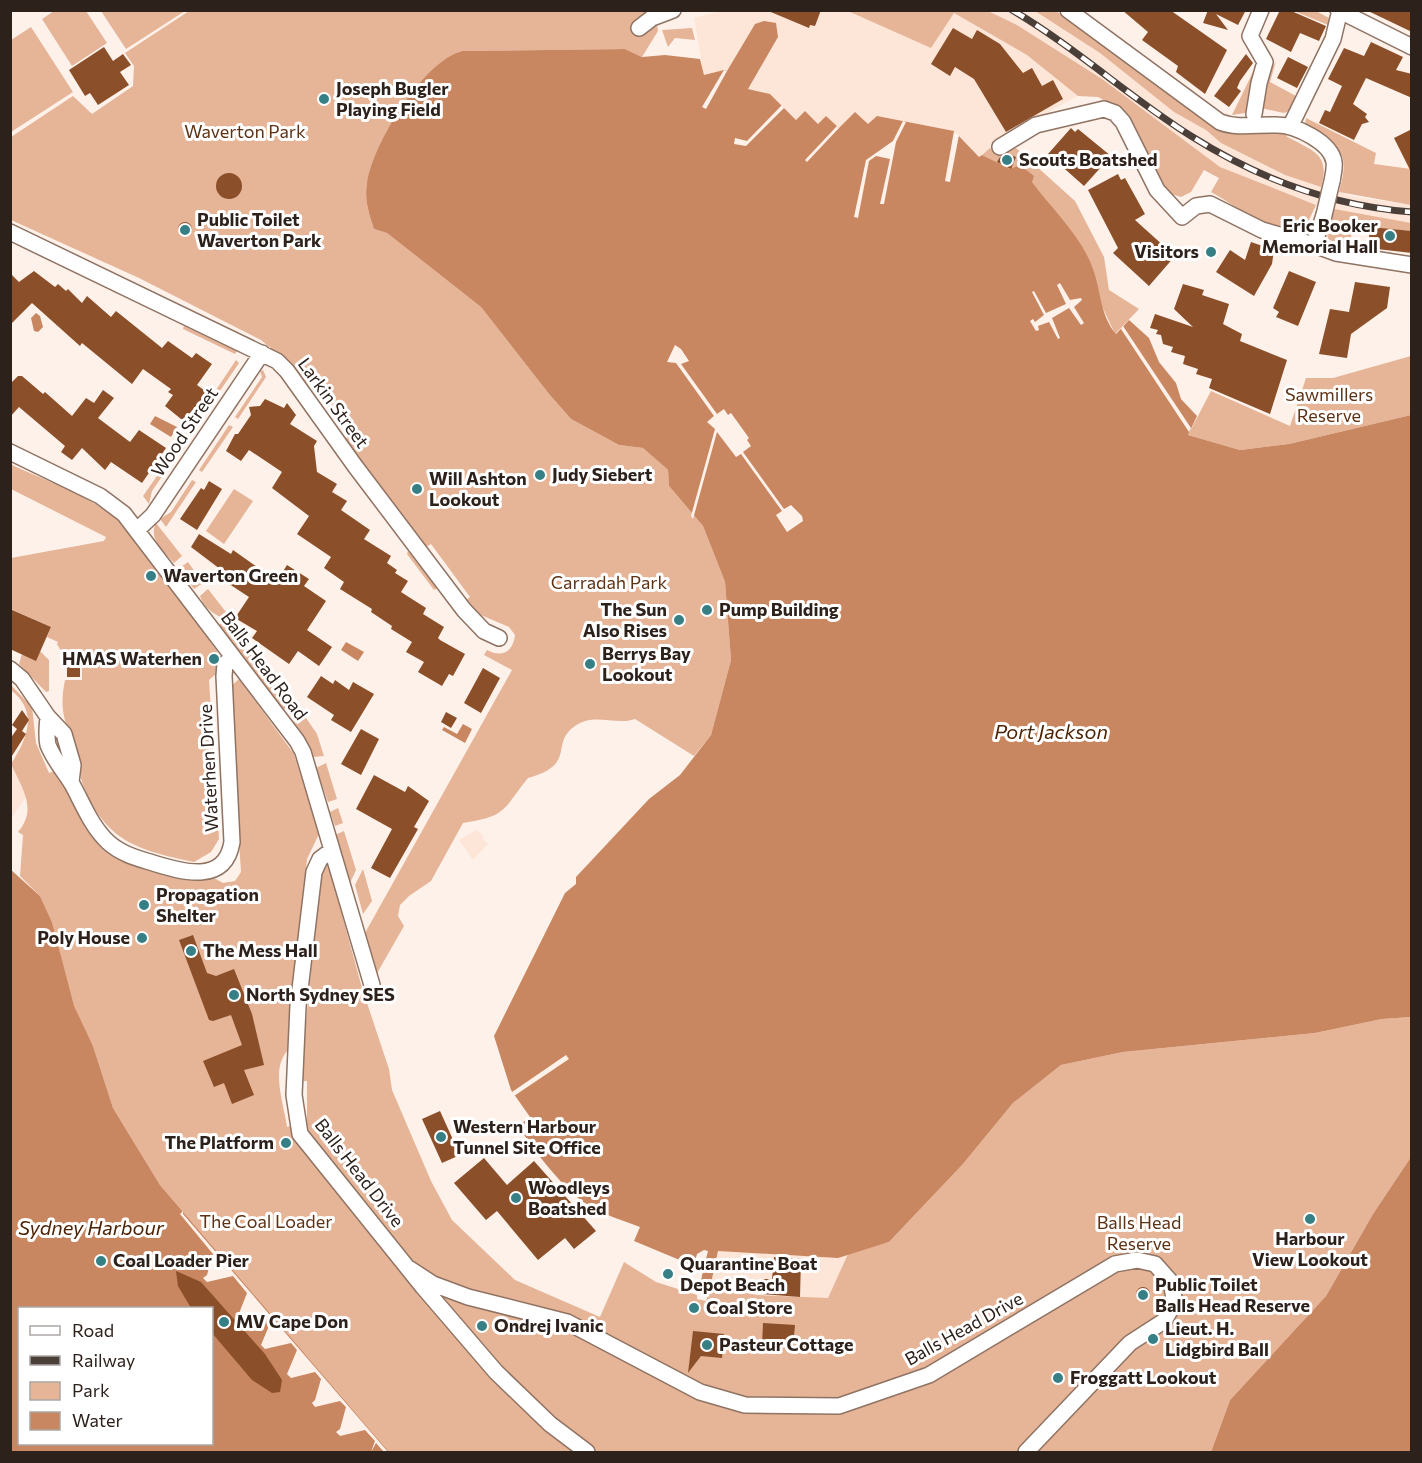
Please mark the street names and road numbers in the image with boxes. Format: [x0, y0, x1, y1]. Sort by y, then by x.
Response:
street label: Larkin Street [294, 353, 374, 452]
street label: Wood Street [146, 382, 222, 480]
street label: Balls Head Road [217, 607, 313, 724]
street label: Waterhen Drive [194, 704, 222, 832]
street label: Balls Head Drive [311, 1114, 409, 1231]
street label: Balls Head Drive [901, 1287, 1026, 1370]

